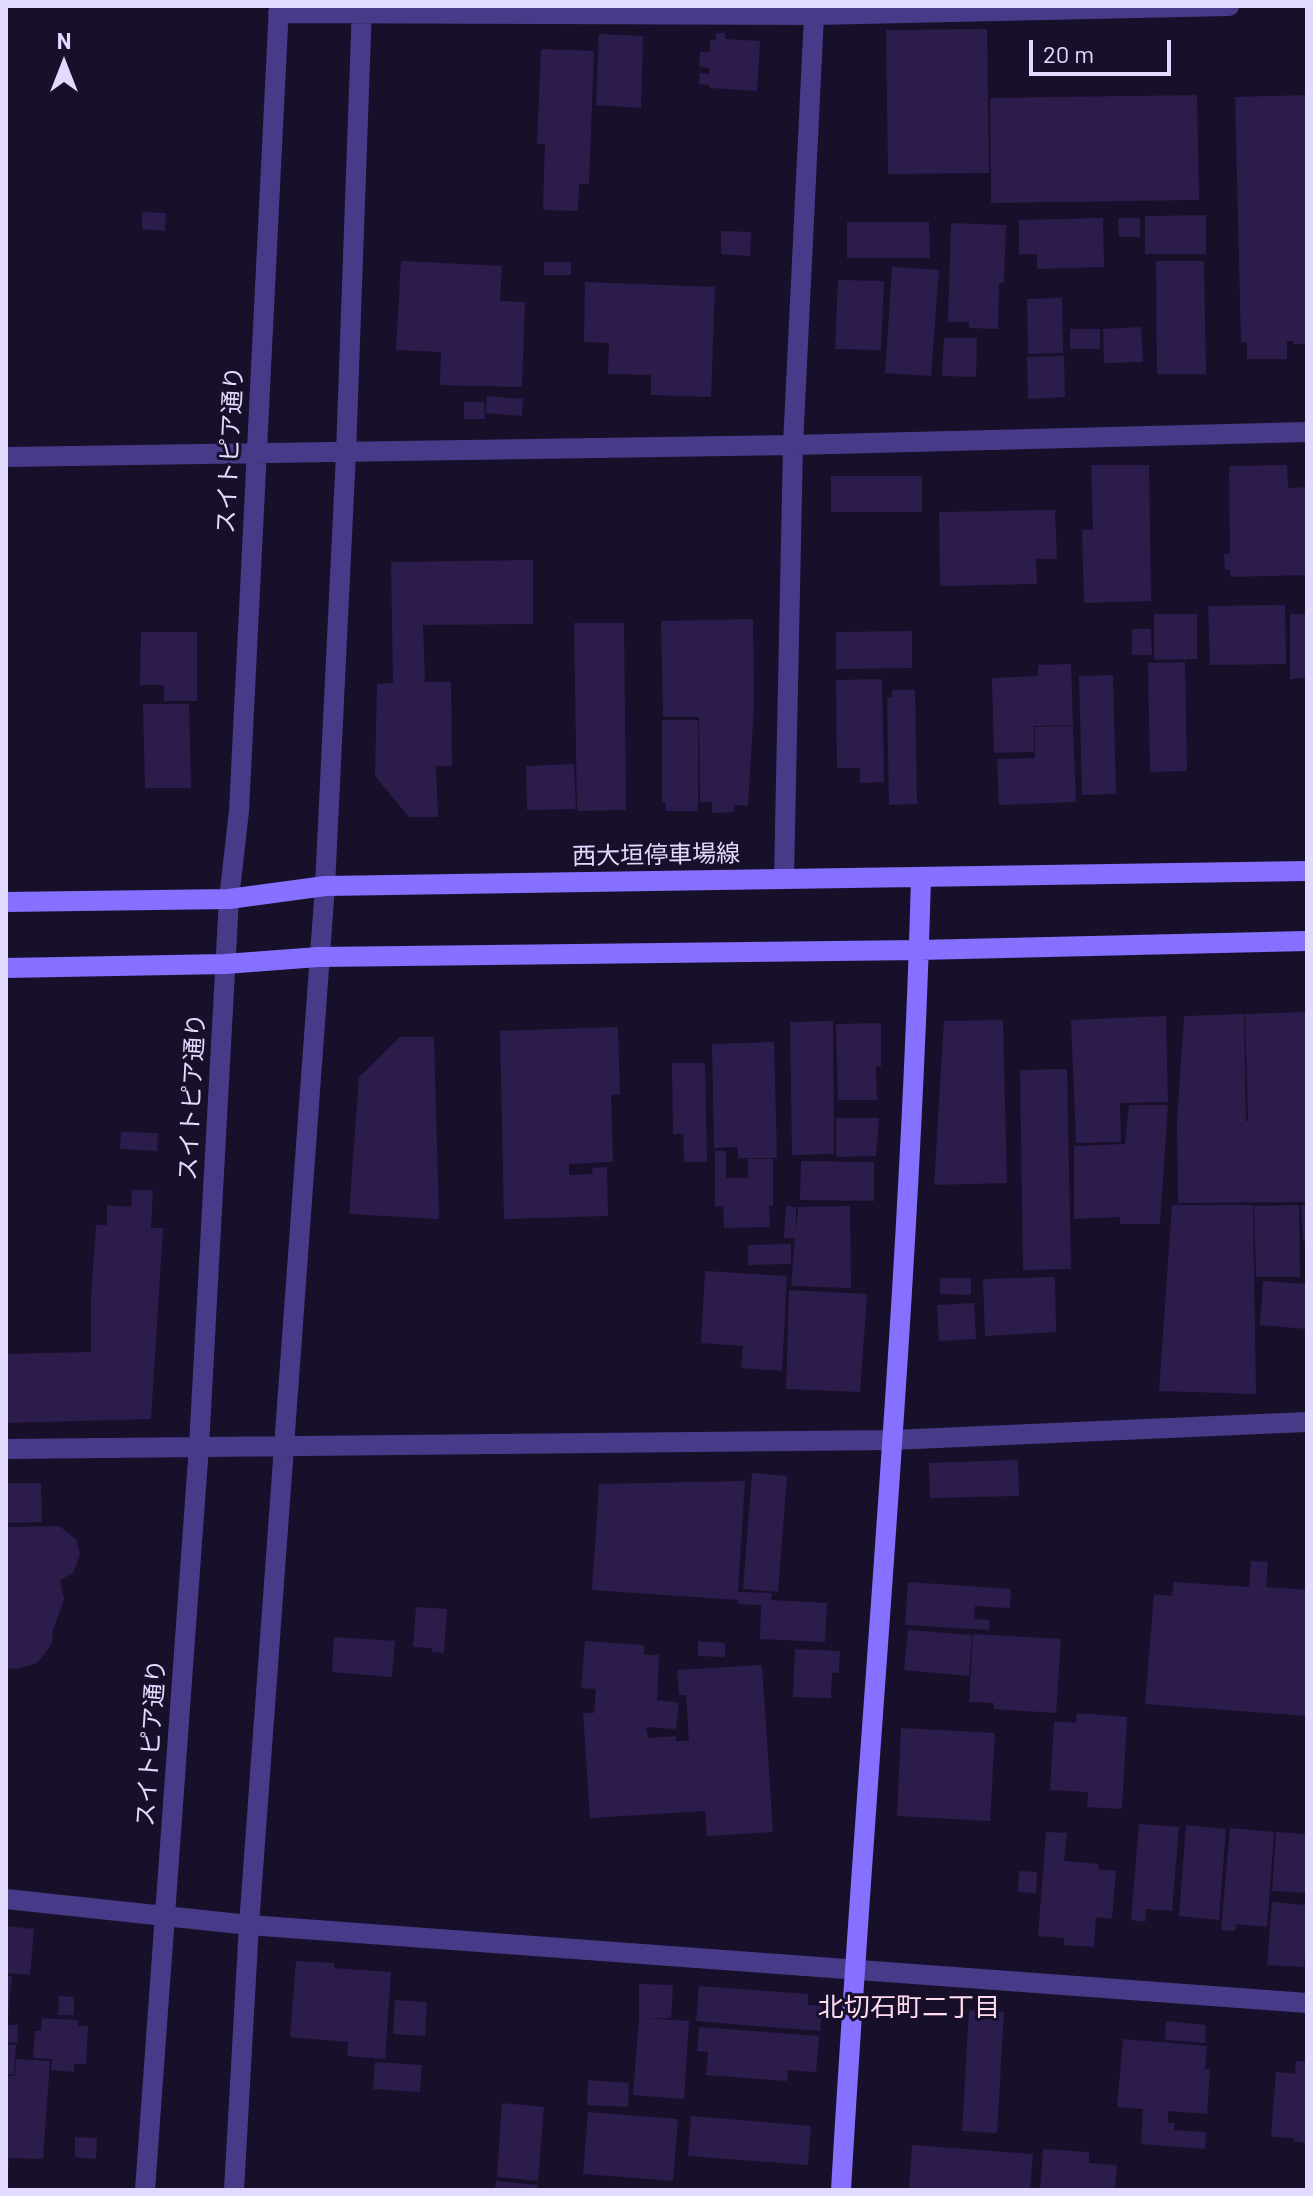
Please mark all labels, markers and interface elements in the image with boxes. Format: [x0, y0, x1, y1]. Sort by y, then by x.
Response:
north arrow [24, 24, 104, 104]
scale bar [1033, 24, 1175, 74]
text: N [57, 27, 71, 53]
text: 20 m [1043, 39, 1094, 68]
street label: スイトピア通り [211, 365, 249, 535]
street label: 西大垣停車場線 [572, 839, 740, 871]
street label: スイトピア通り [173, 1012, 211, 1182]
street label: スイトピア通り [131, 1658, 171, 1828]
district label: 北切石町二丁目 [818, 1991, 1000, 2023]

